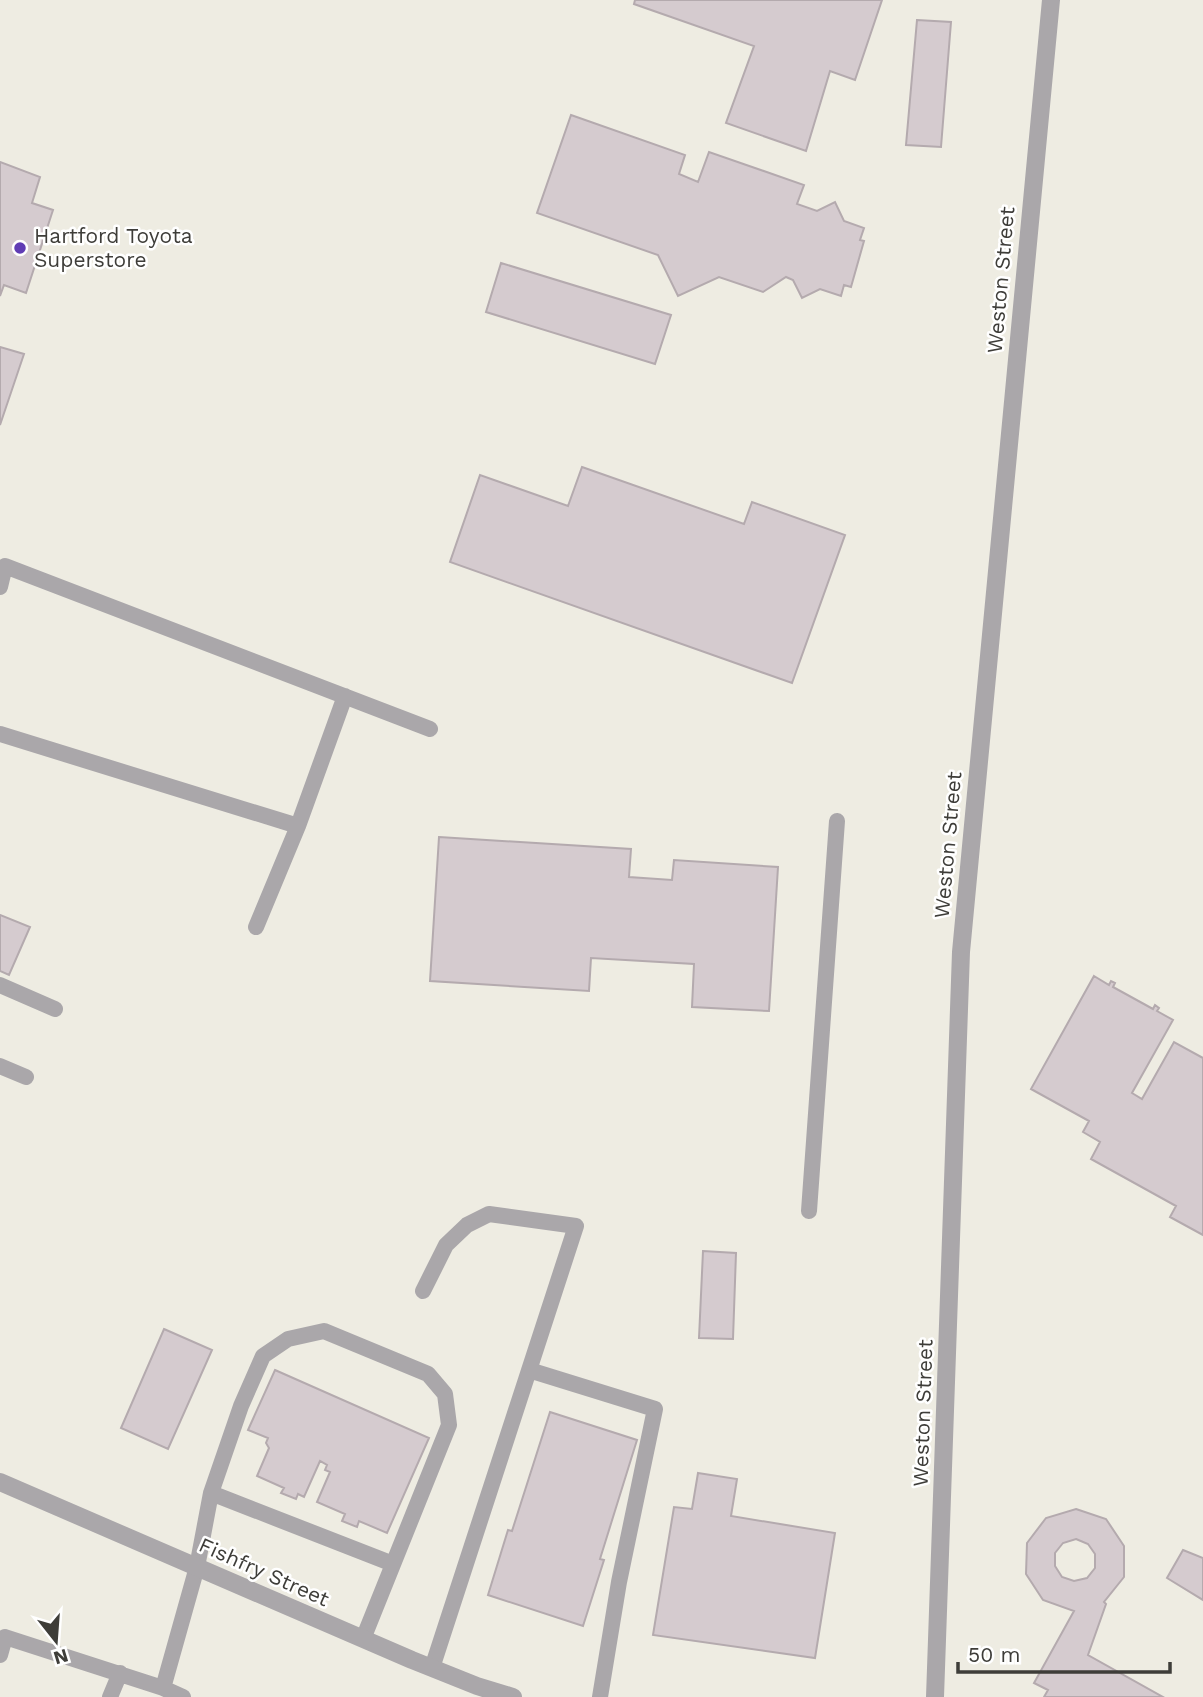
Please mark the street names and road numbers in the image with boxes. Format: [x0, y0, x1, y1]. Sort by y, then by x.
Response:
street label: Weston Street [982, 205, 1019, 354]
street label: Weston Street [929, 770, 966, 919]
street label: Weston Street [907, 1339, 938, 1487]
street label: Fishfry Street [195, 1532, 333, 1611]

